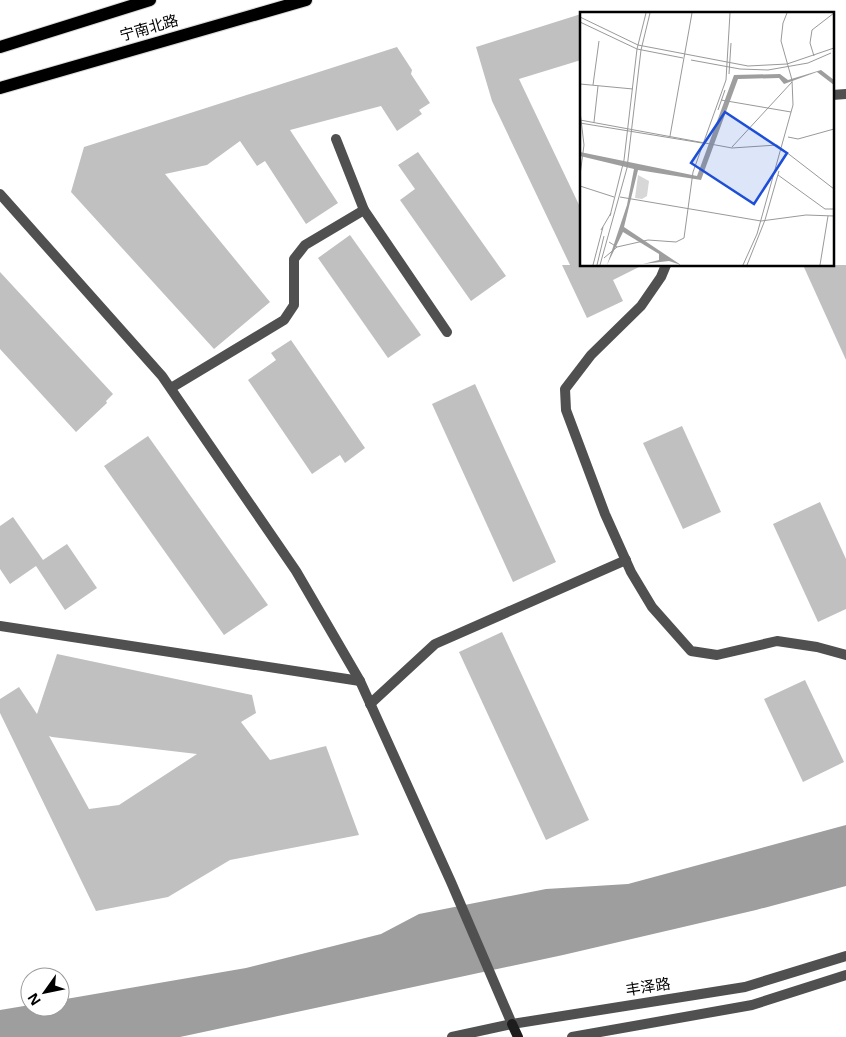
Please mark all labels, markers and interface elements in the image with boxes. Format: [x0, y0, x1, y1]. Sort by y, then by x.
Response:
street label: 宁南北路 [117, 9, 180, 45]
inset map [580, 12, 834, 266]
north arrow [20, 967, 70, 1017]
street label: 丰泽路 [624, 973, 672, 999]
text: N [23, 989, 45, 1009]

